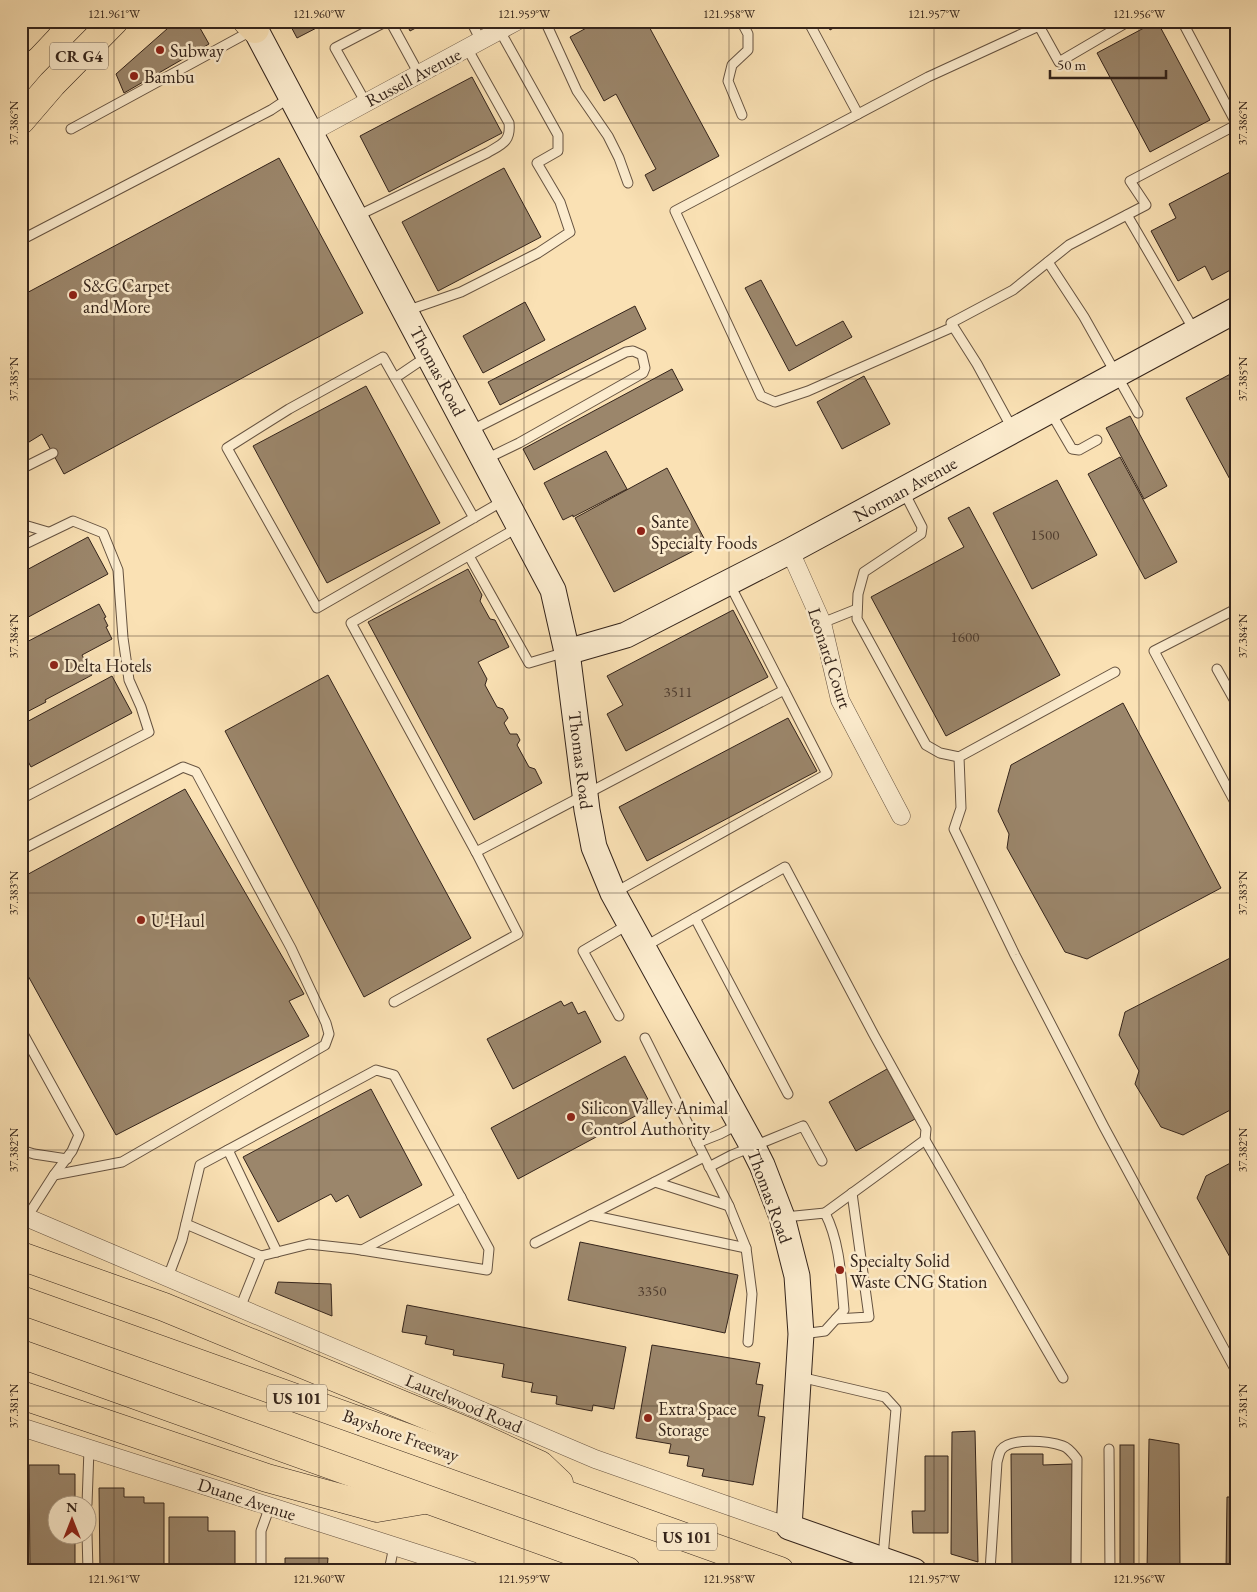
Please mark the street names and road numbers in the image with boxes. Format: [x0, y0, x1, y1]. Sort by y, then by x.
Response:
road number: CR G4 [50, 42, 108, 70]
street label: Russell Avenue [361, 42, 465, 112]
street label: Thomas Road [405, 322, 472, 421]
street label: Norman Avenue [849, 451, 961, 527]
street label: Leonard Court [803, 605, 857, 712]
street label: Thomas Road [564, 710, 599, 811]
street label: Thomas Road [742, 1146, 798, 1247]
street label: Laurelwood Road [402, 1368, 527, 1438]
road number: US 101 [267, 1385, 327, 1412]
street label: Bayshore Freeway [340, 1403, 462, 1467]
street label: Duane Avenue [195, 1472, 299, 1526]
road number: US 101 [657, 1524, 717, 1550]

